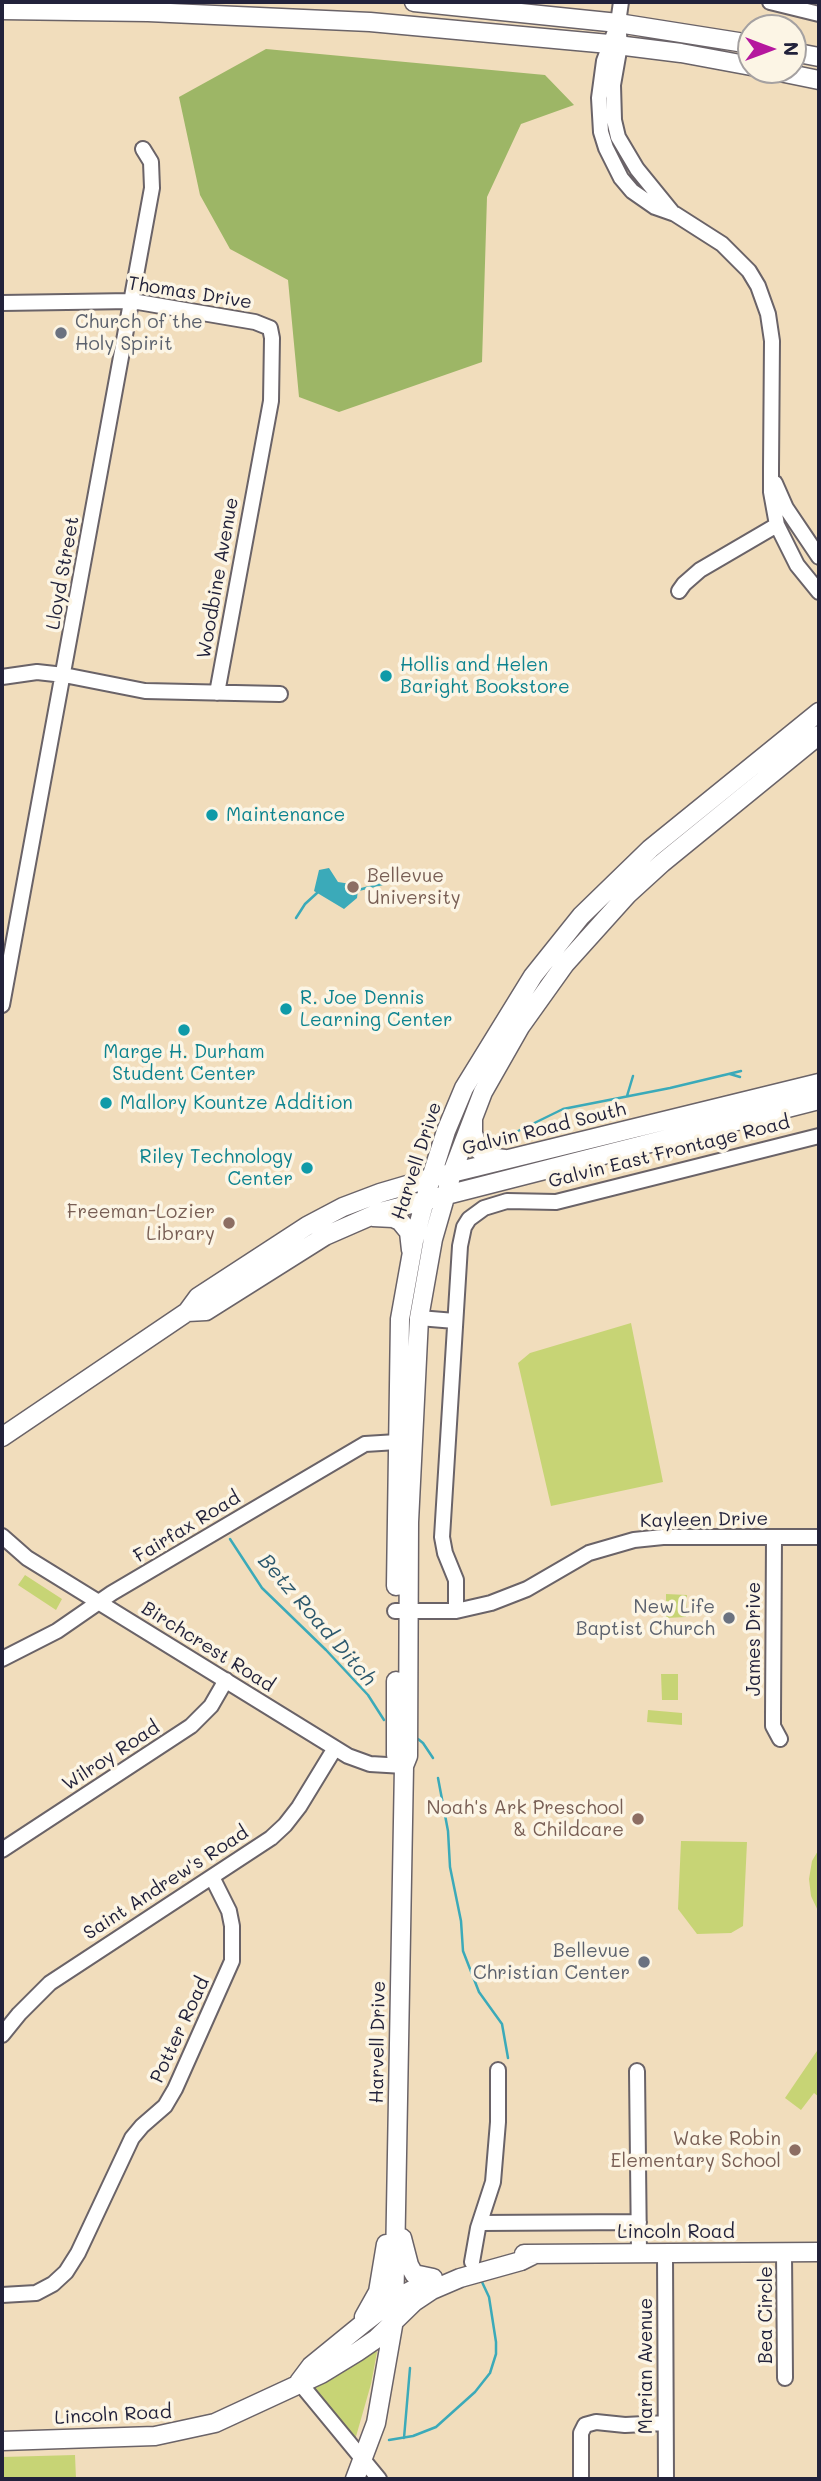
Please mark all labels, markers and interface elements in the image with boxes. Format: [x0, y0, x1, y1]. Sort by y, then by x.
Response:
north arrow [737, 14, 807, 84]
text: N [779, 42, 804, 56]
street label: Thomas Drive [126, 272, 254, 314]
place label: Church of the Holy Spirit [75, 311, 203, 355]
marker: Church of the Holy Spirit [53, 325, 69, 341]
street label: Woodbine Avenue [193, 496, 243, 660]
street label: Lloyd Street [42, 515, 84, 631]
place label: Hollis and Helen Baright Bookstore [400, 654, 570, 698]
marker: Hollis and Helen Baright Bookstore [378, 668, 394, 684]
place label: Maintenance [226, 804, 345, 826]
marker: Maintenance [204, 807, 220, 823]
place label: Bellevue University [367, 865, 461, 909]
marker: Bellevue University [345, 879, 361, 895]
place label: R. Joe Dennis Learning Center [300, 987, 453, 1031]
marker: R. Joe Dennis Learning Center [278, 1001, 294, 1017]
marker: Marge H. Durham Student Center [176, 1022, 192, 1038]
place label: Marge H. Durham Student Center [103, 1041, 265, 1085]
place label: Mallory Kountze Addition [120, 1092, 353, 1114]
marker: Mallory Kountze Addition [98, 1095, 114, 1111]
street label: Galvin Road South [460, 1098, 628, 1160]
street label: Harvell Drive [387, 1099, 447, 1223]
street label: Galvin East Frontage Road [546, 1111, 792, 1193]
place label: Riley Technology Center [139, 1146, 293, 1190]
marker: Riley Technology Center [299, 1160, 315, 1176]
place label: Freeman-Lozier Library [67, 1201, 215, 1245]
marker: Freeman-Lozier Library [221, 1215, 237, 1231]
street label: Fairfax Road [130, 1486, 244, 1568]
street label: Kayleen Drive [640, 1507, 768, 1533]
water label: Betz Road Ditch [253, 1549, 381, 1691]
street label: James Drive [743, 1582, 765, 1696]
place label: New Life Baptist Church [576, 1596, 715, 1640]
street label: Birchcrest Road [137, 1597, 279, 1697]
marker: New Life Baptist Church [721, 1610, 737, 1626]
street label: Wilroy Road [58, 1716, 164, 1796]
place label: Noah's Ark Preschool & Childcare [426, 1797, 624, 1841]
marker: Noah's Ark Preschool & Childcare [630, 1811, 646, 1827]
street label: Saint Andrew's Road [79, 1821, 253, 1945]
place label: Bellevue Christian Center [473, 1940, 630, 1984]
marker: Bellevue Christian Center [636, 1954, 652, 1970]
street label: Potter Road [146, 1973, 214, 2087]
street label: Harvell Drive [366, 1981, 390, 2103]
place label: Wake Robin Elementary School [611, 2128, 781, 2172]
marker: Wake Robin Elementary School [787, 2142, 803, 2158]
street label: Lincoln Road [617, 2221, 735, 2243]
street label: Bea Circle [755, 2266, 777, 2364]
street label: Marian Avenue [635, 2298, 657, 2434]
street label: Lincoln Road [54, 2401, 172, 2429]

